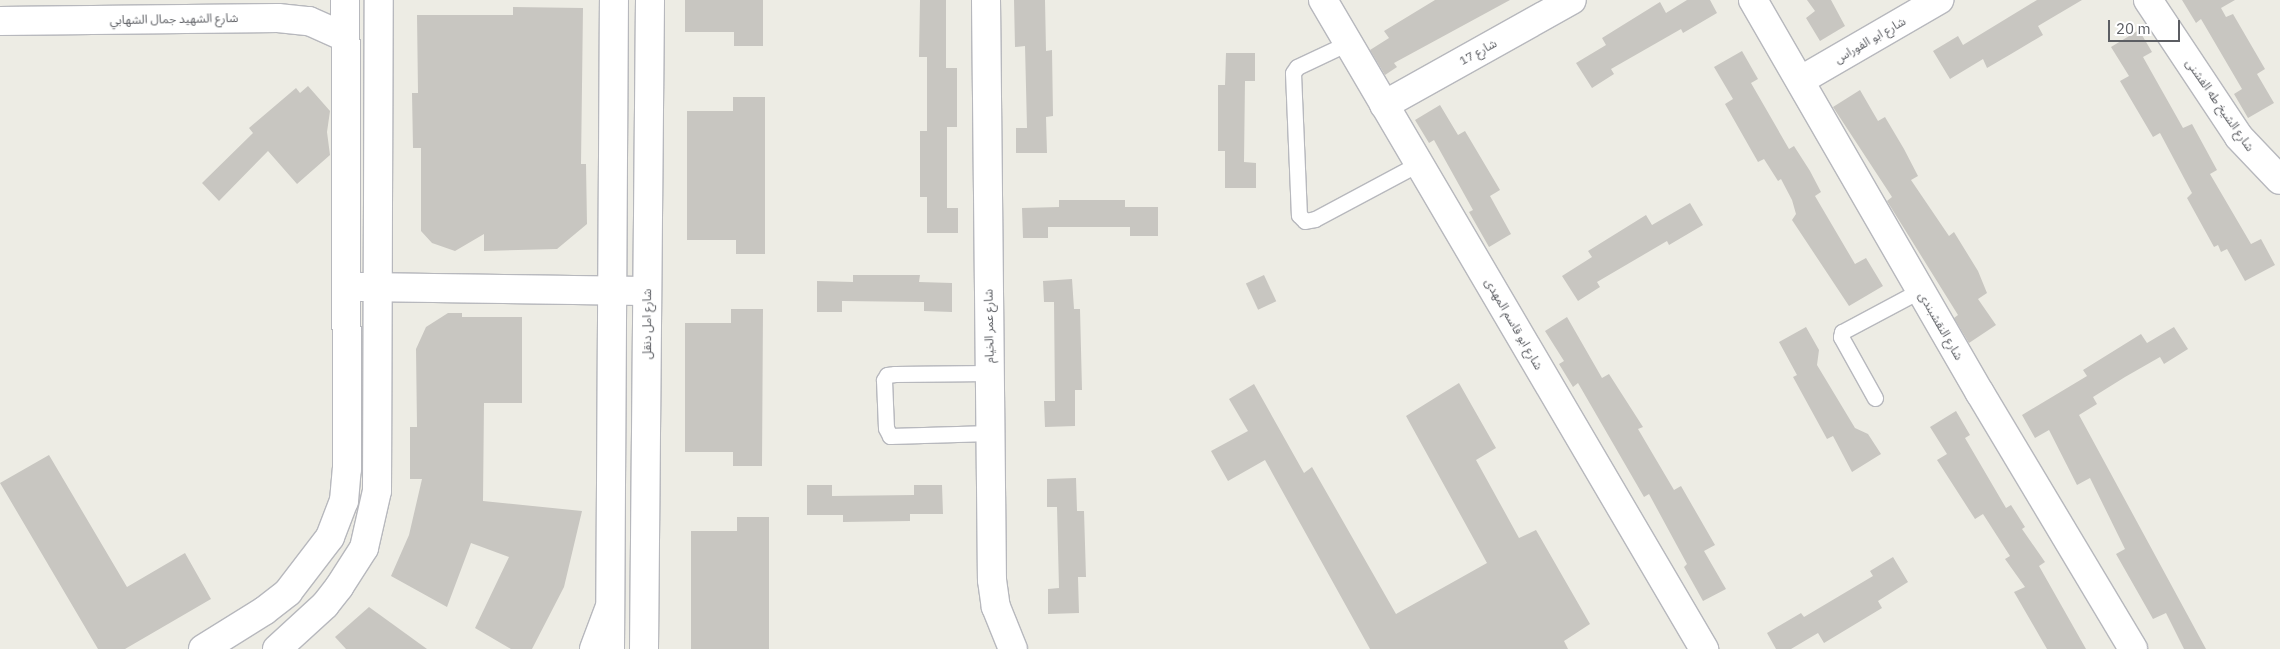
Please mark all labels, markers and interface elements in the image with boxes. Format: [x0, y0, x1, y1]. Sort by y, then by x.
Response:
scale bar [2110, 10, 2182, 42]
street label: شارع الشهيد جمال الشهابي [110, 11, 238, 27]
street label: شارع ابو الفوراس [1832, 14, 1908, 66]
text: 20 m [2116, 19, 2151, 38]
street label: شارع 17 [1457, 36, 1499, 68]
street label: شارع الشيخ طه الفشنى [2183, 56, 2257, 154]
street label: شارع ابو قاسم المهدى [1482, 276, 1546, 372]
street label: شارع امل دنقل [640, 289, 654, 359]
street label: شارع عمر الخيام [981, 289, 997, 363]
street label: شارع النقشبندى [1916, 289, 1966, 363]

